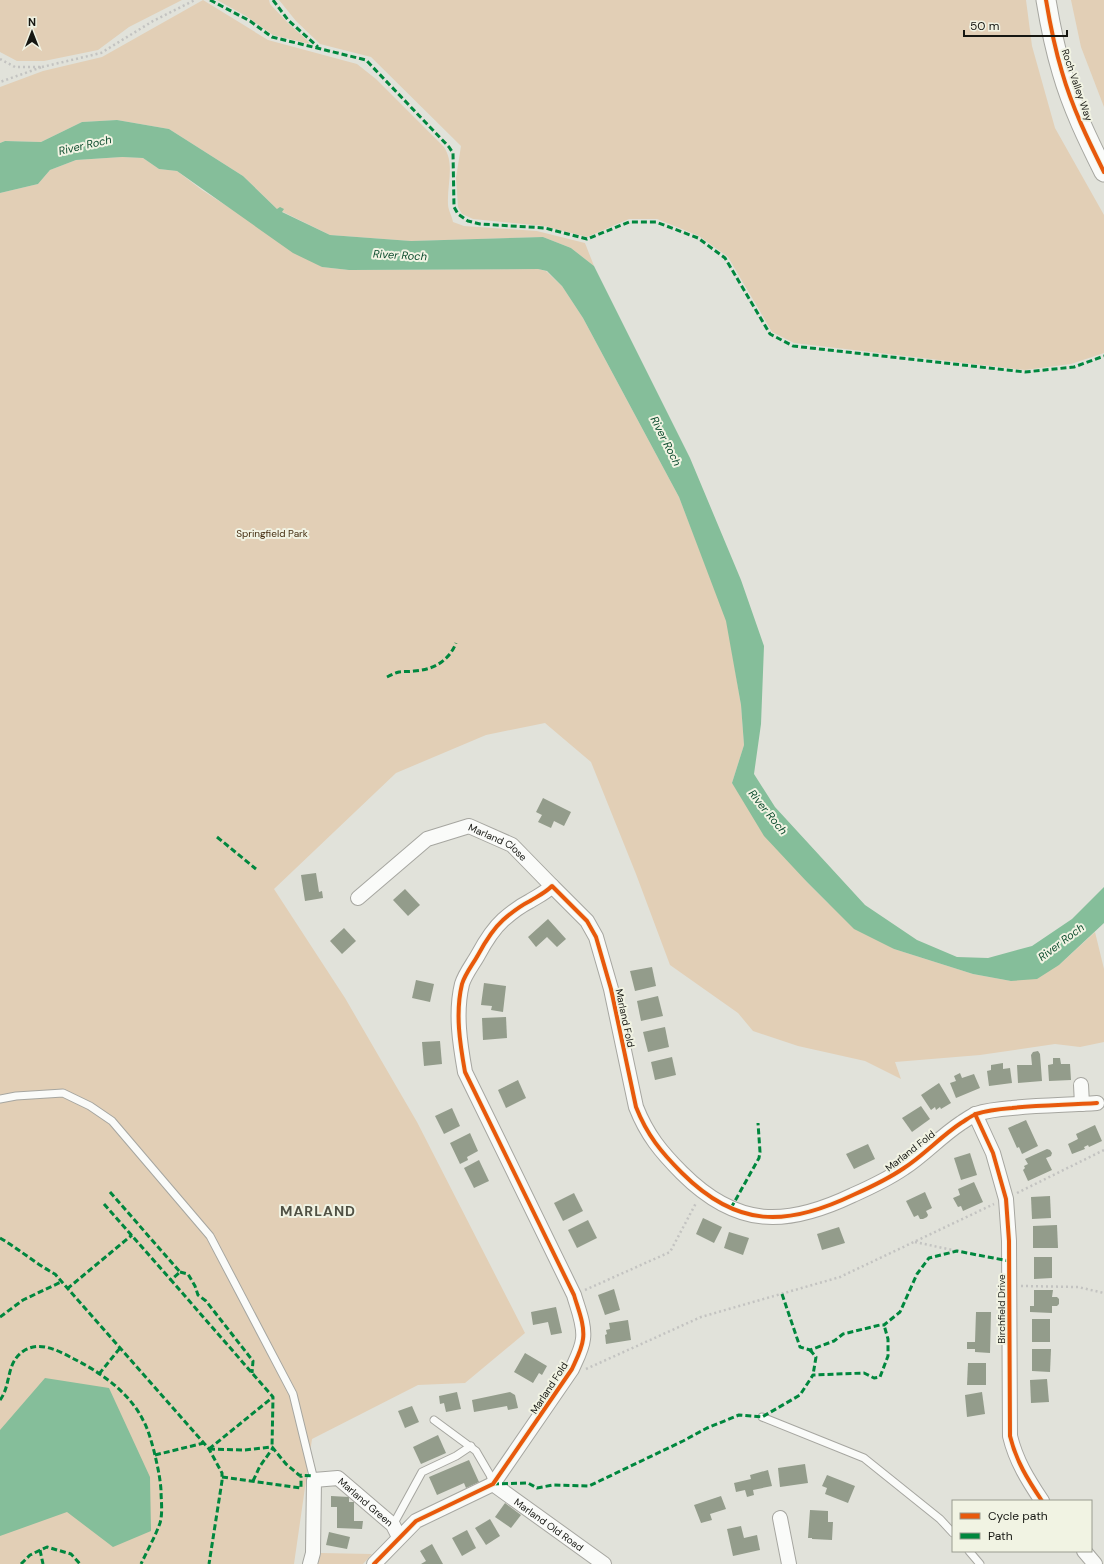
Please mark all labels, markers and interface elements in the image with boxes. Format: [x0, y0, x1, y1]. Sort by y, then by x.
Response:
north arrow [12, 12, 52, 52]
scale bar [964, 12, 1067, 38]
text: N [28, 15, 36, 29]
text: 50 m [970, 18, 999, 34]
street label: Roch Valley Way [1059, 47, 1096, 123]
water label: River Roch [57, 132, 113, 158]
water label: River Roch [373, 247, 427, 263]
water label: River Roch [648, 414, 684, 468]
park label: Springfield Park [236, 527, 308, 540]
water label: River Roch [746, 787, 790, 837]
street label: Marland Close [467, 820, 530, 864]
water label: River Roch [1035, 920, 1087, 964]
street label: Marland Fold [612, 988, 638, 1048]
street label: Marland Fold [883, 1128, 937, 1174]
district label: MARLAND [280, 1202, 356, 1220]
street label: Birchfield Drive [995, 1274, 1008, 1344]
street label: Marland Fold [527, 1360, 571, 1416]
street label: Marland Green [336, 1475, 396, 1529]
street label: Marland Old Road [512, 1495, 586, 1554]
legend [952, 1500, 1092, 1552]
text: Cycle path [988, 1508, 1048, 1524]
text: Path [988, 1528, 1013, 1544]

